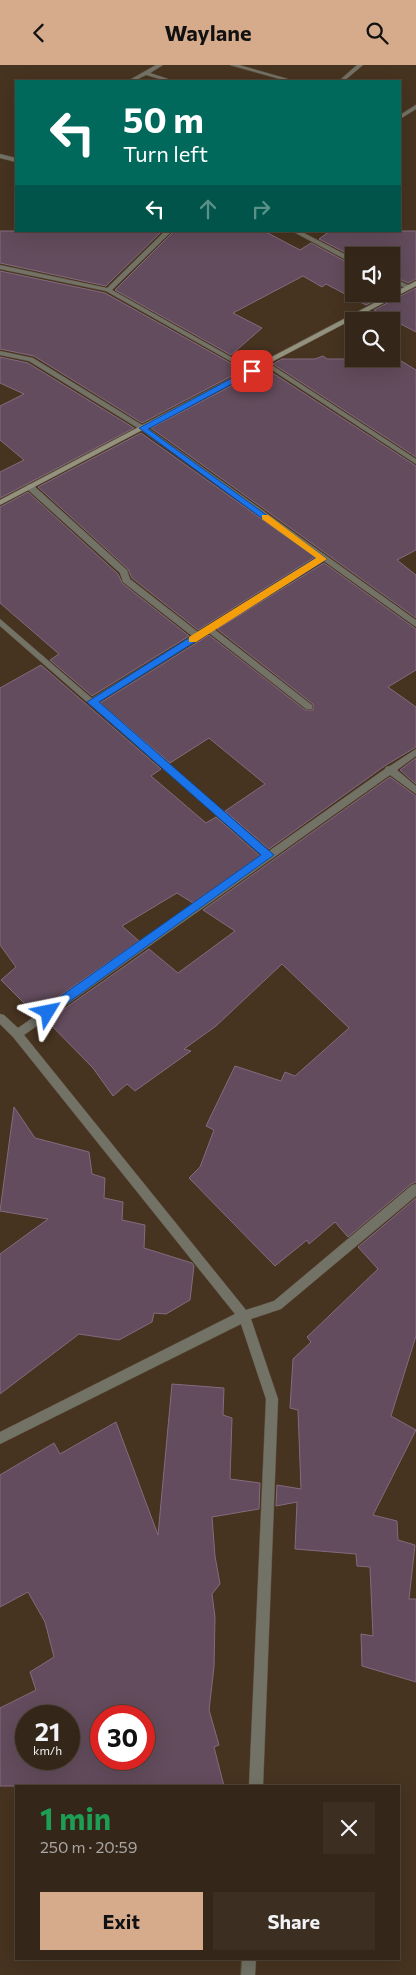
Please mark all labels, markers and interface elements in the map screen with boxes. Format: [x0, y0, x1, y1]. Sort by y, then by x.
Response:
icon: back [25, 19, 53, 47]
text: Waylane [164, 19, 252, 46]
icon: search [363, 19, 391, 47]
text: 50 m [123, 97, 204, 140]
icon: left [40, 100, 105, 165]
text: Turn left [123, 140, 208, 167]
icon: left [141, 195, 169, 223]
icon: ahead [194, 195, 222, 223]
icon: right [247, 195, 275, 223]
map controls [345, 247, 400, 367]
button: sound [345, 247, 400, 302]
button: search [345, 312, 400, 367]
pin [231, 350, 273, 392]
icon: arrive [238, 357, 266, 385]
position arrow [21, 985, 73, 1037]
speed limit sign: 30 [90, 1705, 155, 1770]
text: 21 [35, 1716, 60, 1746]
text: km/h [33, 1743, 62, 1757]
text: 1 min [40, 1799, 111, 1836]
button: close [323, 1802, 375, 1854]
text: 250 m · 20:59 [40, 1837, 137, 1856]
button: Exit [40, 1892, 203, 1950]
button: Share [213, 1892, 375, 1950]

